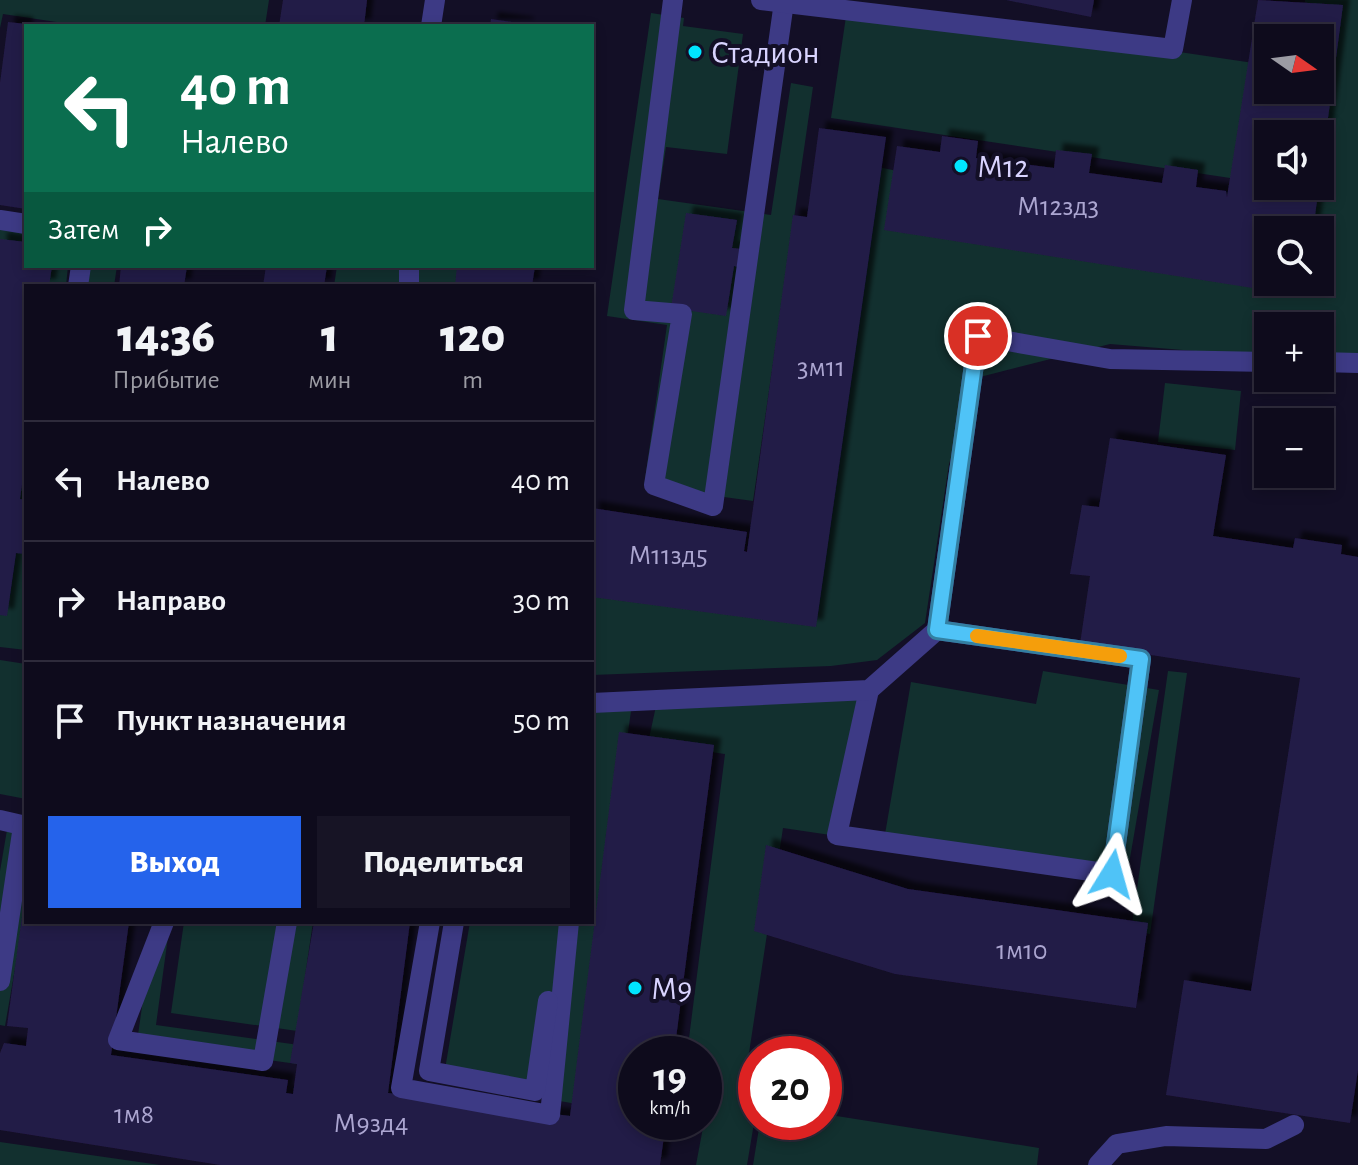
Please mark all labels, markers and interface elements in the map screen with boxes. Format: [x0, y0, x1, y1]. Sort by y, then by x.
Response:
north arrow [1254, 24, 1334, 104]
map controls [1254, 24, 1334, 488]
place label: Стадион [711, 37, 820, 69]
marker: Стадион [686, 43, 704, 61]
icon: left [48, 56, 152, 160]
text: 40 m [180, 59, 291, 115]
button: sound [1254, 120, 1334, 200]
text: Налево [180, 124, 289, 160]
place label: М12 [977, 151, 1029, 183]
marker: М12 [952, 157, 970, 175]
house number: М12зд3 [1017, 193, 1099, 221]
icon: right [135, 208, 179, 252]
text: Затем [48, 215, 119, 245]
button: search [1254, 216, 1334, 296]
pin [944, 302, 1012, 370]
button: + [1254, 312, 1334, 392]
text: 14:36 [117, 313, 215, 361]
text: 1 [321, 313, 339, 361]
text: 120 [440, 313, 505, 361]
icon: arrive [956, 314, 1000, 358]
house number: 3м11 [797, 354, 845, 382]
text: Прибытие [113, 367, 220, 393]
text: мин [308, 367, 351, 393]
text: m [462, 367, 483, 393]
button: − [1254, 408, 1334, 488]
icon: left [48, 459, 92, 503]
text: Налево [116, 466, 210, 496]
text: 40 m [511, 466, 570, 496]
house number: М11зд5 [628, 542, 708, 570]
icon: right [48, 579, 92, 623]
text: Направо [116, 586, 226, 616]
text: 30 m [513, 586, 570, 616]
icon: arrive [48, 699, 92, 743]
text: Пункт назначения [116, 706, 347, 736]
text: 50 m [513, 706, 570, 736]
button: Выход [48, 816, 301, 908]
button: Поделиться [317, 816, 570, 908]
position arrow [1070, 832, 1154, 916]
house number: 1м10 [996, 937, 1048, 965]
place label: М9 [651, 973, 692, 1005]
marker: М9 [626, 979, 644, 997]
speed limit sign: 20 [738, 1036, 842, 1140]
text: 19 [653, 1058, 687, 1098]
text: km/h [649, 1098, 691, 1118]
house number: 1м8 [114, 1101, 154, 1129]
house number: М9зд4 [334, 1110, 408, 1138]

